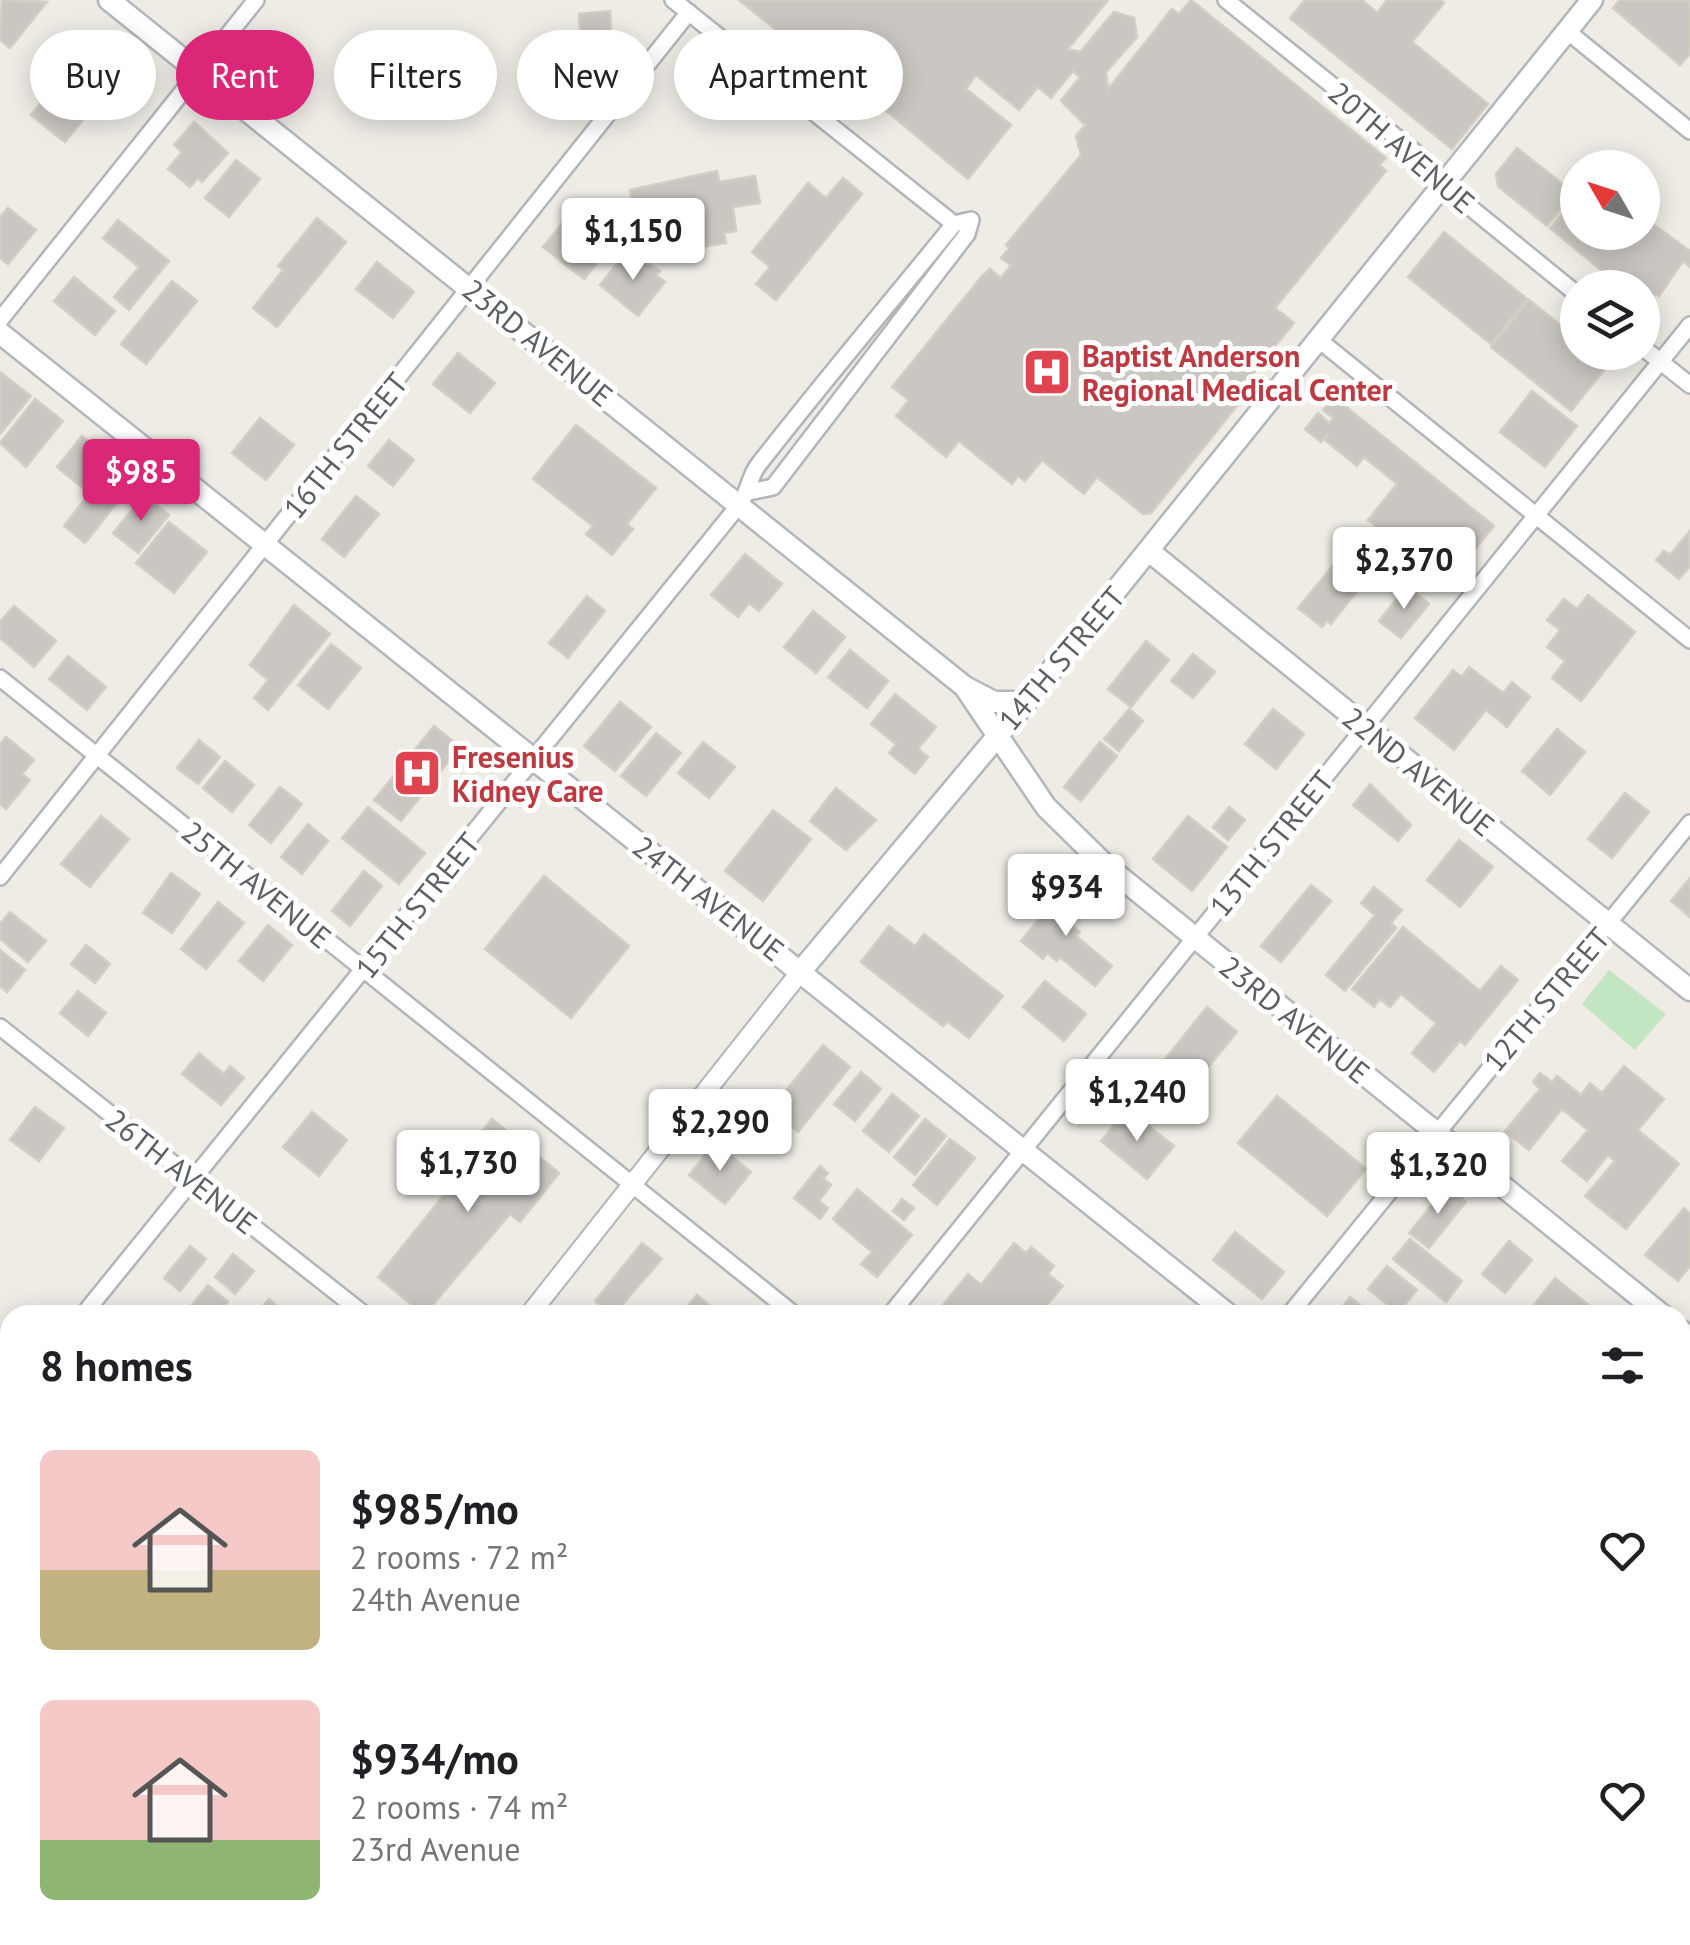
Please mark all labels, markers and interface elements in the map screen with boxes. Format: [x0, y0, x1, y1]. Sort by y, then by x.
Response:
chip: Buy [30, 30, 156, 120]
chip: Rent [176, 30, 314, 120]
chip: Filters [334, 30, 497, 120]
chip: New [517, 30, 654, 120]
chip: Apartment [674, 30, 903, 120]
street label: 20TH AVENUE [1321, 73, 1483, 221]
north arrow [1560, 150, 1660, 250]
map controls [1560, 150, 1660, 370]
pin: $1,150 [552, 198, 714, 283]
text: $1,150 [584, 209, 682, 251]
street label: 23RD AVENUE [455, 269, 621, 415]
button: layers [1560, 270, 1660, 370]
place label: Baptist Anderson Regional Medical Center [1082, 336, 1393, 409]
hospital icon: Baptist Anderson Regional Medical Center [1021, 346, 1073, 398]
street label: 16TH STREET [274, 364, 416, 526]
pin: $985 [82, 439, 200, 524]
text: $985 [105, 450, 177, 492]
pin: $2,370 [1323, 527, 1485, 612]
text: $2,370 [1355, 538, 1453, 580]
street label: 14TH STREET [989, 577, 1133, 738]
street label: 22ND AVENUE [1335, 698, 1503, 844]
place label: Fresenius Kidney Care [452, 737, 604, 810]
hospital icon: Fresenius Kidney Care [391, 747, 443, 799]
street label: 13TH STREET [1200, 762, 1342, 924]
street label: 25TH AVENUE [174, 812, 340, 956]
street label: 15TH STREET [346, 824, 488, 986]
street label: 24TH AVENUE [625, 827, 793, 969]
pin: $934 [1007, 854, 1125, 939]
text: $934 [1030, 865, 1102, 907]
street label: 12TH STREET [1474, 918, 1618, 1079]
street label: 23RD AVENUE [1212, 946, 1378, 1092]
pin: $1,240 [1056, 1059, 1218, 1144]
text: $1,240 [1088, 1070, 1186, 1112]
pin: $2,290 [639, 1089, 801, 1174]
street label: 26TH AVENUE [98, 1100, 266, 1242]
text: $2,290 [671, 1100, 769, 1142]
pin: $1,730 [387, 1130, 549, 1215]
pin: $1,320 [1357, 1132, 1519, 1217]
text: $1,730 [419, 1141, 517, 1183]
text: $1,320 [1389, 1143, 1487, 1185]
text: 8 homes [40, 1338, 193, 1393]
icon: filters [1595, 1338, 1650, 1393]
text: $985/mo [350, 1481, 519, 1536]
icon: home [120, 1490, 240, 1610]
icon: heart [1595, 1523, 1650, 1578]
text: 2 rooms · 72 m² [350, 1536, 568, 1578]
text: 24th Avenue [350, 1578, 521, 1620]
text: $934/mo [350, 1731, 519, 1786]
icon: home [120, 1740, 240, 1860]
icon: heart [1595, 1773, 1650, 1828]
text: 2 rooms · 74 m² [350, 1786, 568, 1828]
text: 23rd Avenue [350, 1828, 520, 1870]

